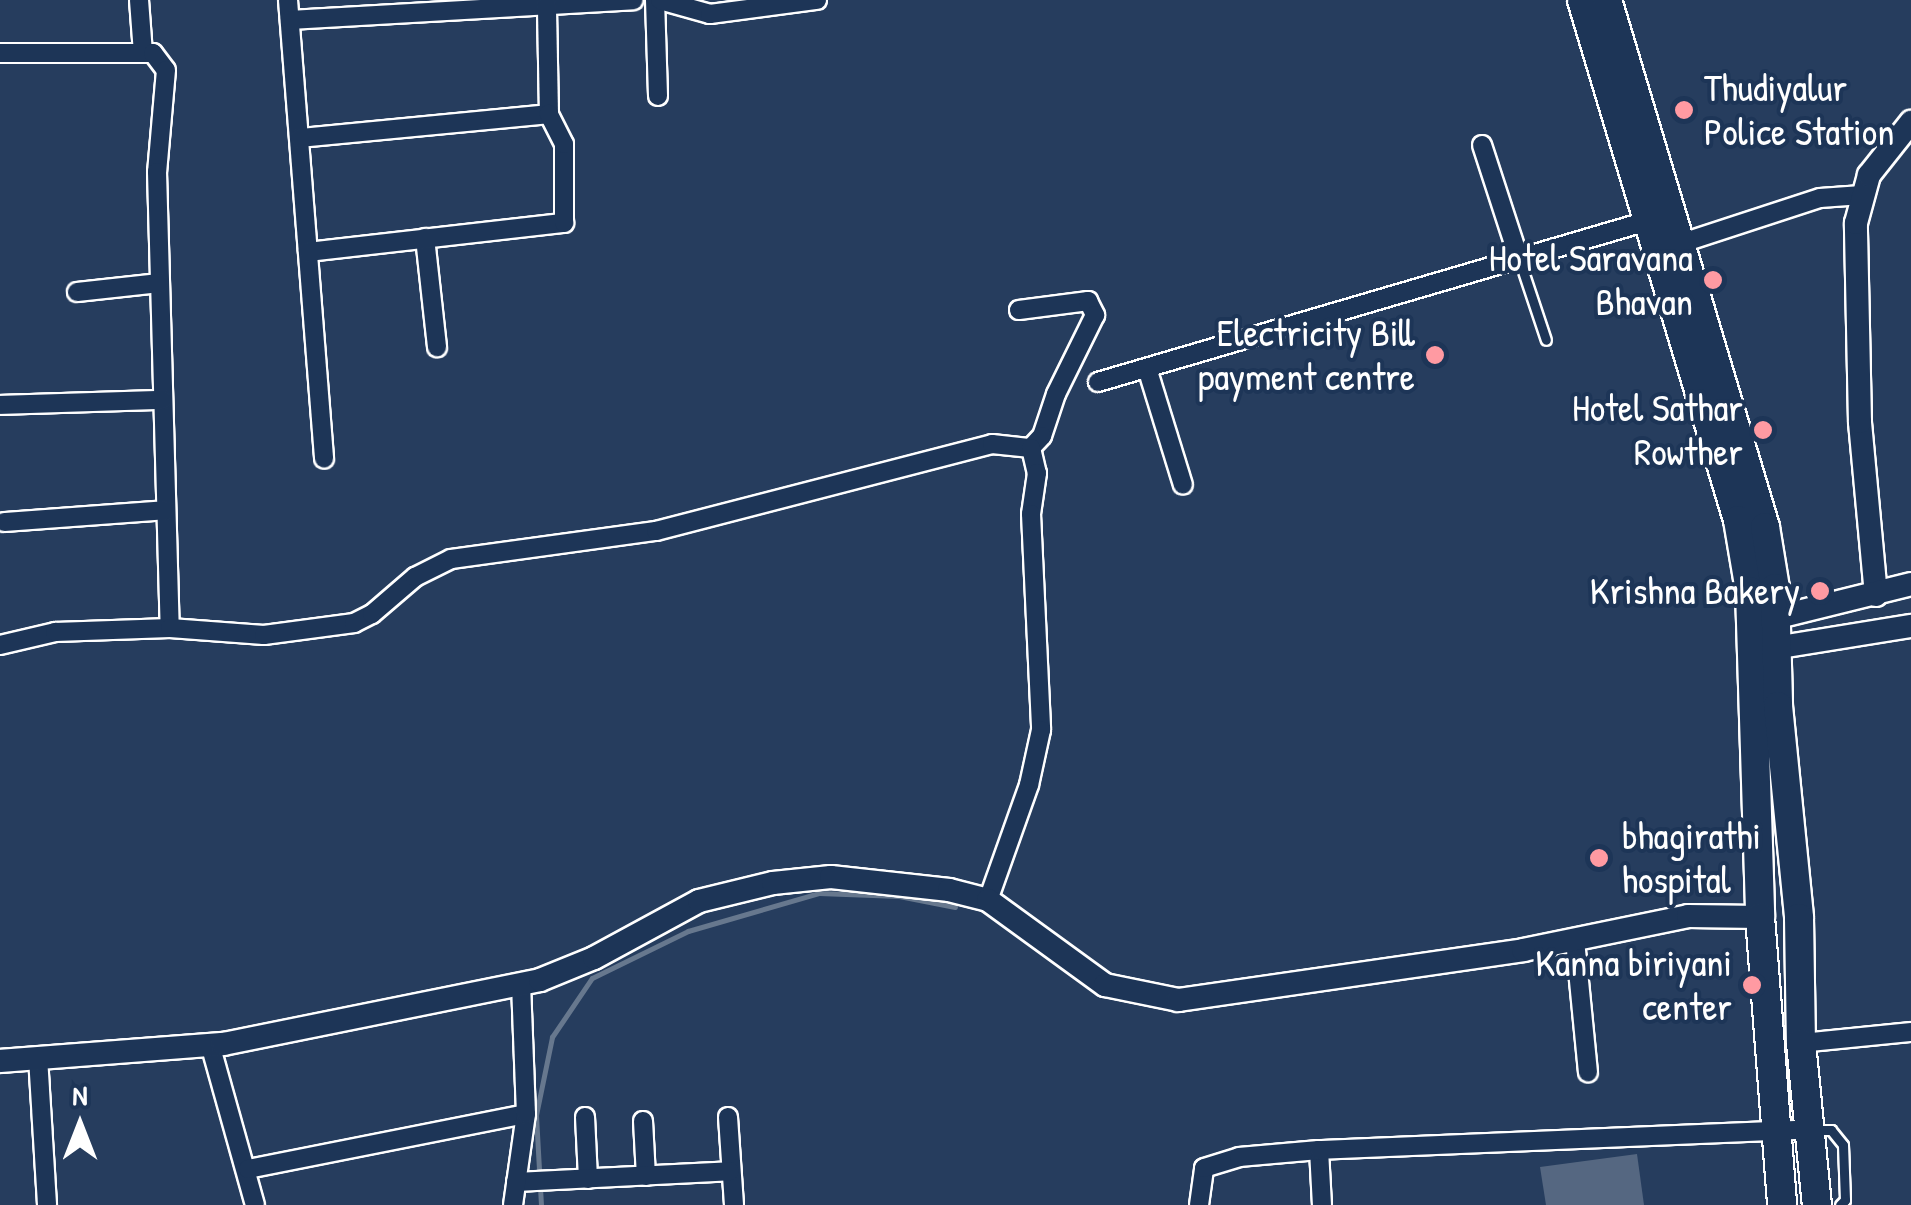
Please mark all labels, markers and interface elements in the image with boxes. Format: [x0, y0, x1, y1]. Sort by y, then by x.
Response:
place label: Thudiyalur Police Station [1704, 65, 1894, 154]
marker: Thudiyalur Police Station [1673, 99, 1695, 121]
place label: Hotel Saravana Bhavan [1489, 235, 1693, 324]
marker: Hotel Saravana Bhavan [1702, 269, 1724, 291]
place label: Electricity Bill payment centre [1198, 310, 1415, 399]
marker: Electricity Bill payment centre [1424, 344, 1446, 366]
place label: Hotel Sathar Rowther [1572, 385, 1743, 474]
marker: Hotel Sathar Rowther [1752, 419, 1774, 441]
place label: Krishna Bakery [1590, 568, 1800, 614]
marker: Krishna Bakery [1809, 580, 1831, 602]
place label: bhagirathi hospital [1622, 813, 1761, 902]
marker: bhagirathi hospital [1586, 845, 1612, 871]
place label: Kanna biriyani center [1535, 940, 1732, 1030]
marker: Kanna biriyani center [1741, 974, 1763, 996]
north arrow [30, 1075, 130, 1175]
text: N [73, 1076, 87, 1114]

